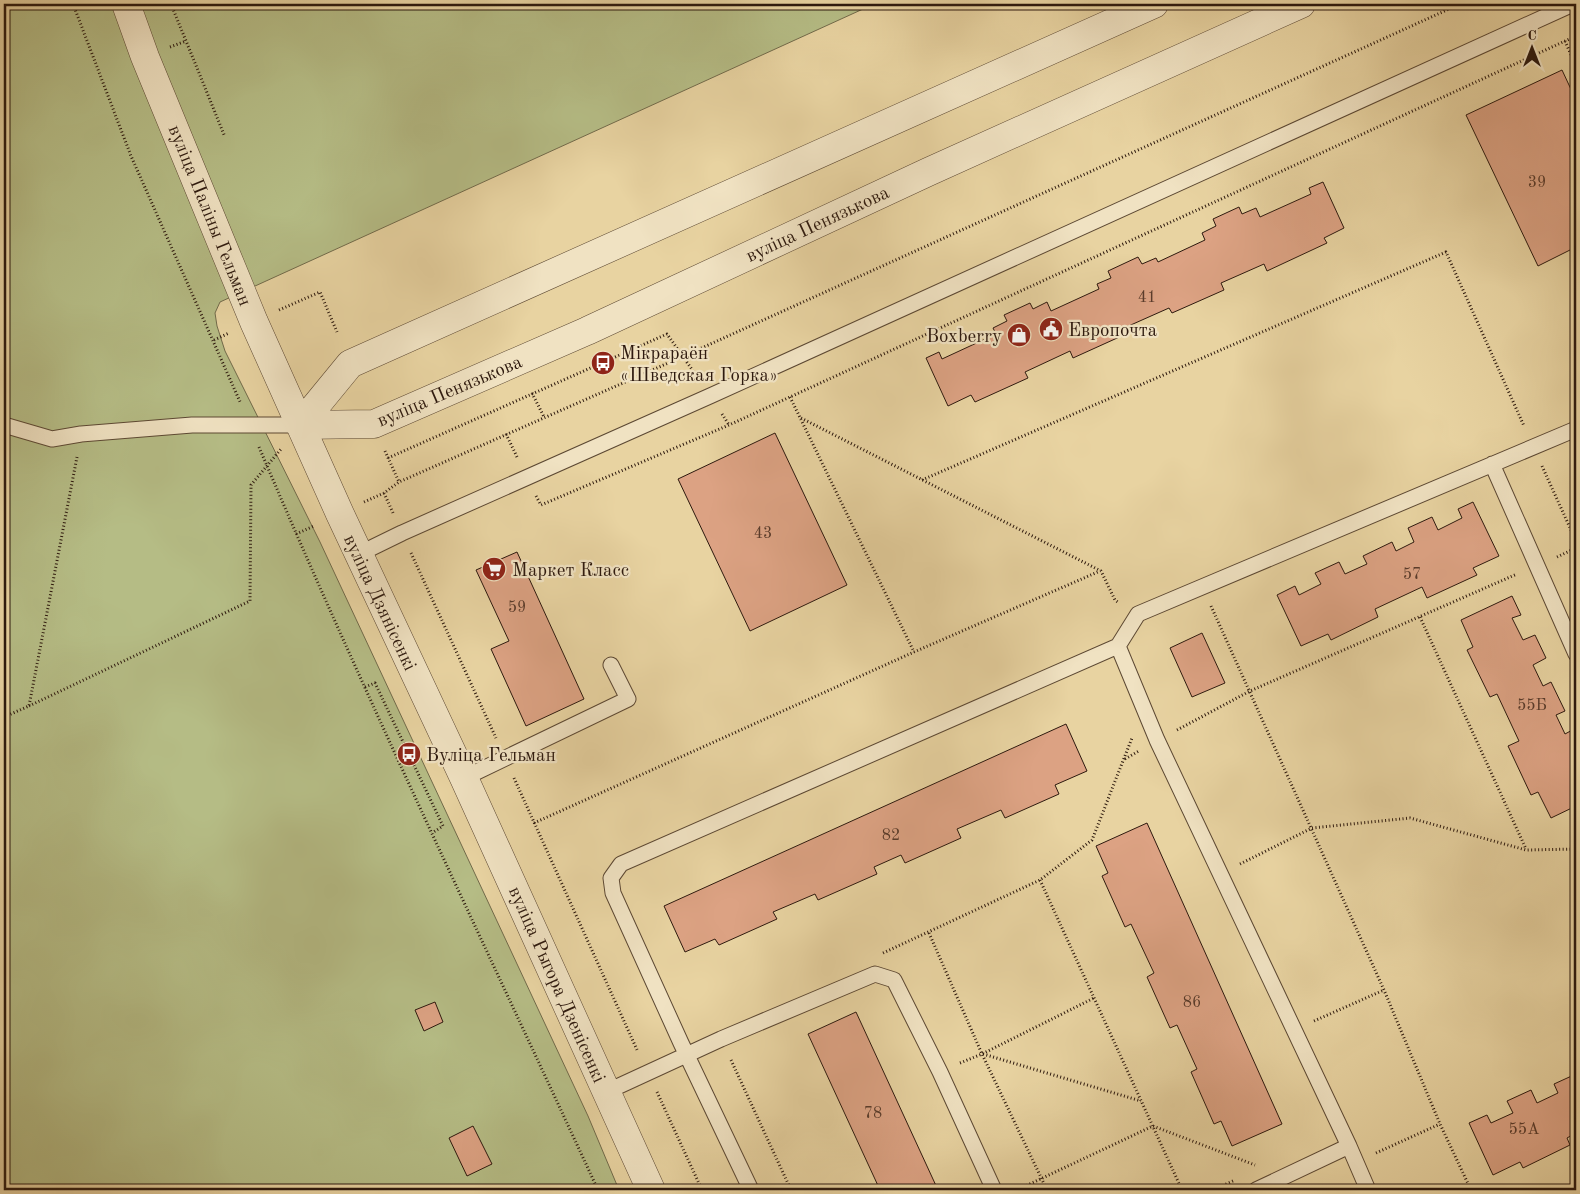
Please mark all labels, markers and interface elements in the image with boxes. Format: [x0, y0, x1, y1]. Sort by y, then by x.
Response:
north arrow [1508, 22, 1558, 72]
text: С [1527, 29, 1537, 43]
street label: вуліца Паліны Гельман [164, 123, 254, 309]
house number: 39 [1528, 175, 1546, 191]
street label: вуліца Пенязькова [744, 184, 893, 267]
house number: 41 [1138, 290, 1156, 306]
public building icon: Европочта [1038, 316, 1064, 342]
shop icon: Boxberry [1006, 322, 1032, 348]
place label: Европочта [1068, 322, 1158, 341]
place label: Boxberry [926, 328, 1002, 347]
place label: Мікрараён «Шведская Горка» [620, 345, 778, 386]
bus stop icon: Мікрараён «Шведская Горка» [590, 350, 616, 376]
street label: вуліца Пенязькова [375, 353, 526, 431]
house number: 43 [754, 526, 772, 542]
street label: вуліца Дзянісенкі [339, 532, 419, 674]
supermarket icon: Маркет Класс [481, 556, 507, 582]
place label: Маркет Класс [512, 562, 629, 581]
house number: 57 [1403, 567, 1421, 583]
house number: 59 [508, 600, 526, 616]
house number: 55Б [1517, 698, 1547, 714]
bus stop icon: Вуліца Гельман [396, 741, 422, 767]
place label: Вуліца Гельман [426, 747, 556, 766]
house number: 82 [882, 828, 900, 844]
street label: вуліца Рыгора Дзенісенкі [504, 884, 608, 1086]
house number: 86 [1183, 995, 1201, 1011]
house number: 78 [864, 1106, 882, 1122]
house number: 55A [1509, 1122, 1539, 1138]

